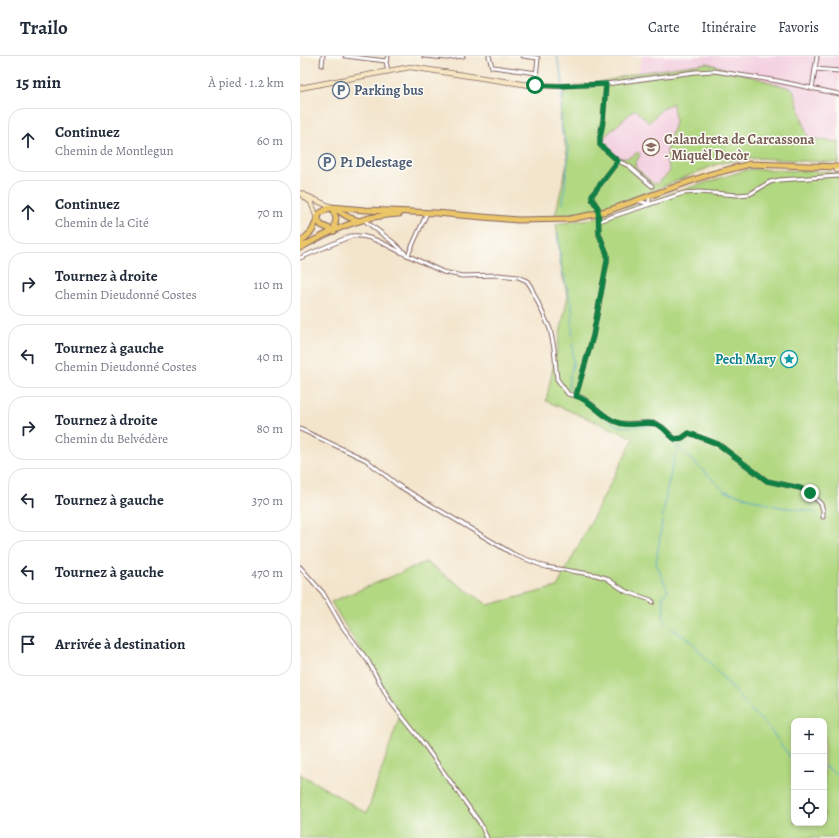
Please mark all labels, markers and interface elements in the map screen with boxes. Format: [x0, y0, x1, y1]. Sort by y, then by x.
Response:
text: Trailo [20, 15, 68, 41]
text: Carte [648, 18, 679, 37]
text: Itinéraire [701, 18, 756, 37]
text: Favoris [778, 18, 819, 37]
text: 15 min [16, 71, 61, 94]
text: À pied · 1.2 km [208, 74, 284, 91]
route start [526, 76, 544, 94]
parking icon: Parking bus [331, 80, 351, 100]
place label: Parking bus [354, 81, 424, 100]
text: Continuez [55, 122, 120, 142]
icon: ahead [17, 129, 39, 151]
place label: Calandreta de Carcassona - Miquèl Decòr [664, 130, 815, 165]
text: 60 m [257, 132, 283, 149]
school or university icon: Calandreta de Carcassona - Miquèl Decòr [641, 137, 661, 157]
text: Chemin de Montlegun [55, 142, 174, 159]
parking icon: P1 Delestage [317, 152, 337, 172]
place label: P1 Delestage [340, 153, 413, 172]
text: Continuez [55, 194, 120, 214]
icon: ahead [17, 201, 39, 223]
text: 70 m [257, 204, 283, 221]
text: Chemin de la Cité [55, 214, 149, 231]
text: Tournez à droite [55, 266, 158, 286]
icon: right [17, 273, 39, 295]
text: 110 m [254, 276, 283, 293]
text: Chemin Dieudonné Costes [55, 286, 197, 303]
text: Tournez à gauche [55, 338, 164, 358]
icon: left [17, 345, 39, 367]
text: 40 m [257, 348, 283, 365]
place icon: Pech Mary [779, 349, 799, 369]
place label: Pech Mary [715, 350, 776, 369]
text: Chemin Dieudonné Costes [55, 358, 197, 375]
text: Tournez à droite [55, 410, 158, 430]
icon: right [17, 417, 39, 439]
text: 80 m [256, 420, 283, 437]
text: Chemin du Belvédère [55, 430, 168, 447]
route end [801, 484, 819, 502]
icon: left [17, 489, 39, 511]
text: Tournez à gauche [55, 490, 164, 510]
text: 370 m [252, 492, 283, 509]
icon: left [17, 561, 39, 583]
text: Tournez à gauche [55, 562, 164, 582]
text: 470 m [251, 564, 283, 581]
icon: arrive [17, 633, 39, 655]
text: Arrivée à destination [55, 634, 186, 654]
map controls [791, 718, 827, 826]
button: + [791, 718, 827, 754]
button: − [791, 754, 827, 790]
button: locate [791, 790, 827, 826]

